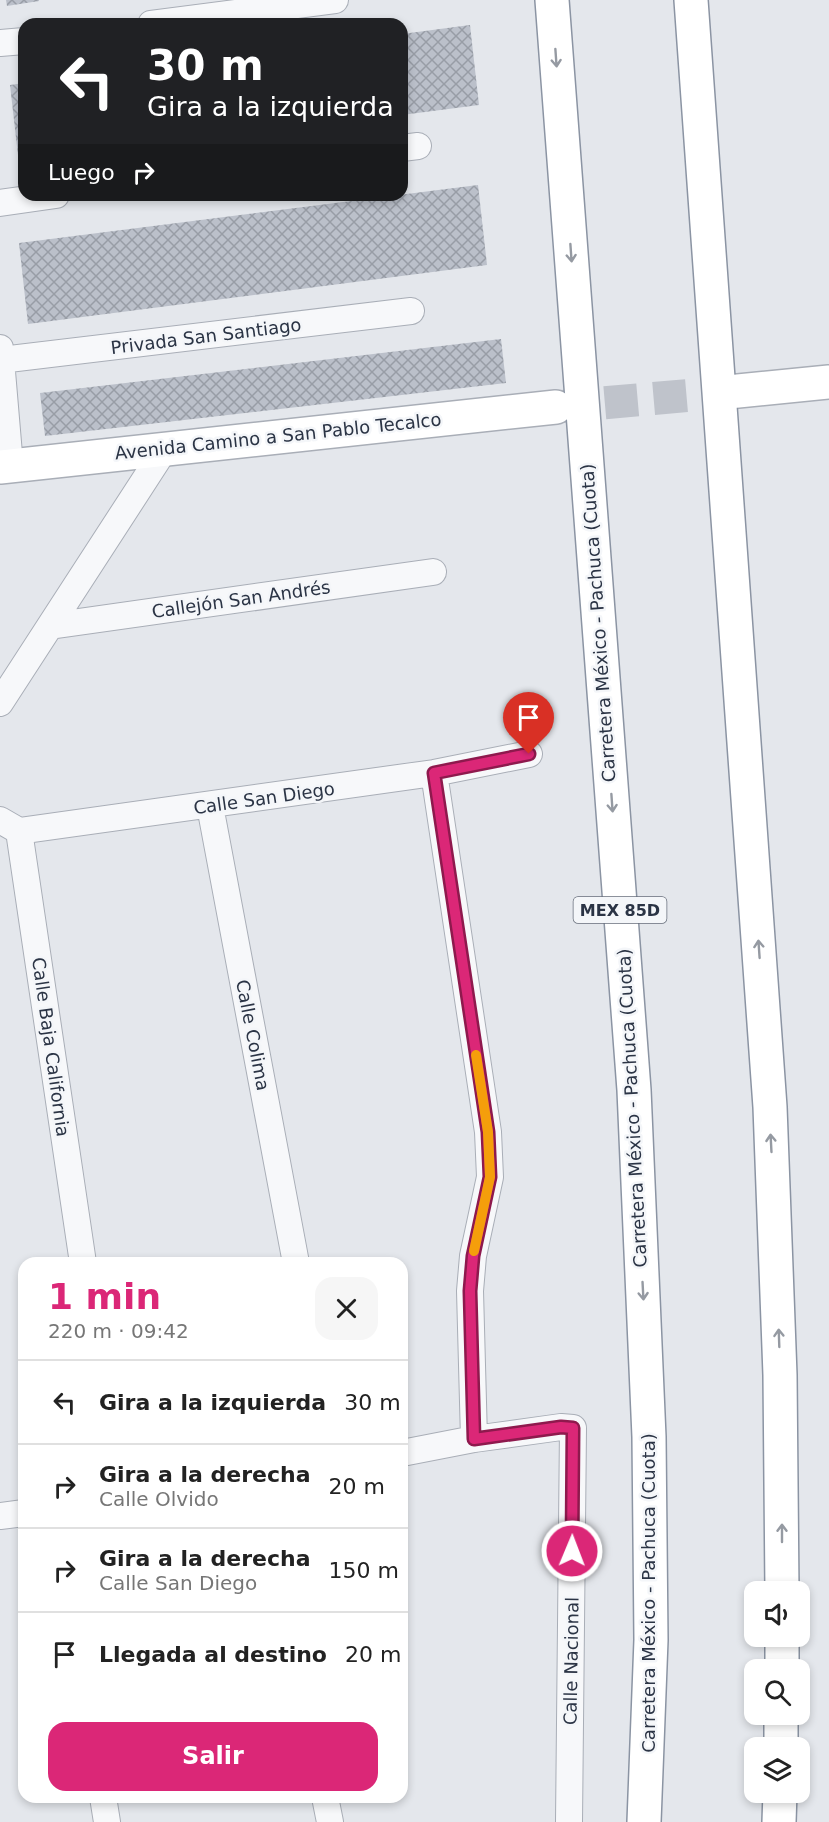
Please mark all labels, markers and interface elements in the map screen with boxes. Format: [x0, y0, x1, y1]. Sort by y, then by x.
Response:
text: 30 m [147, 41, 264, 90]
icon: left [48, 42, 126, 120]
one-way arrow [551, 48, 562, 68]
text: Gira a la izquierda [147, 91, 394, 122]
icon: right [127, 156, 160, 189]
text: Luego [48, 160, 115, 185]
one-way arrow [565, 242, 576, 262]
street label: Privada San Santiago [110, 314, 302, 358]
street label: Avenida Camino a San Pablo Tecalco [114, 408, 442, 464]
street label: Carretera México - Pachuca (Cuota) [576, 463, 620, 783]
street label: Callejón San Andrés [150, 576, 332, 622]
pin [503, 692, 554, 754]
icon: arrive [512, 701, 545, 734]
street label: Calle San Diego [192, 778, 336, 818]
one-way arrow [607, 793, 618, 813]
road number: MEX 85D [574, 897, 666, 923]
one-way arrow [754, 939, 765, 959]
street label: Carretera México - Pachuca (Cuota) [613, 948, 651, 1268]
street label: Calle Baja California [28, 956, 74, 1138]
street label: Calle Colima [232, 978, 274, 1092]
one-way arrow [766, 1134, 777, 1154]
text: 1 min [48, 1276, 161, 1317]
button: close [315, 1277, 378, 1340]
one-way arrow [638, 1281, 649, 1301]
text: 220 m · 09:42 [48, 1319, 189, 1343]
one-way arrow [773, 1329, 784, 1349]
icon: left [48, 1386, 81, 1419]
text: Gira a la izquierda [99, 1390, 326, 1415]
text: 30 m [344, 1390, 401, 1415]
street label: Carretera México - Pachuca (Cuota) [638, 1433, 659, 1753]
text: Gira a la derecha [99, 1462, 311, 1487]
icon: right [48, 1470, 81, 1503]
text: 20 m [329, 1474, 385, 1499]
text: Calle Olvido [99, 1487, 219, 1511]
position arrow [540, 1519, 604, 1583]
one-way arrow [776, 1524, 788, 1544]
text: Gira a la derecha [99, 1546, 311, 1571]
icon: right [48, 1554, 81, 1587]
text: 150 m [329, 1558, 399, 1583]
text: Calle San Diego [99, 1571, 257, 1595]
map controls [744, 1581, 810, 1803]
button: sound [744, 1581, 810, 1647]
street label: Calle Nacional [559, 1597, 583, 1725]
icon: arrive [48, 1638, 81, 1671]
text: Llegada al destino [99, 1642, 327, 1667]
text: 20 m [345, 1642, 401, 1667]
button: search [744, 1659, 810, 1725]
button: Salir [48, 1722, 378, 1791]
button: layers [744, 1737, 810, 1803]

